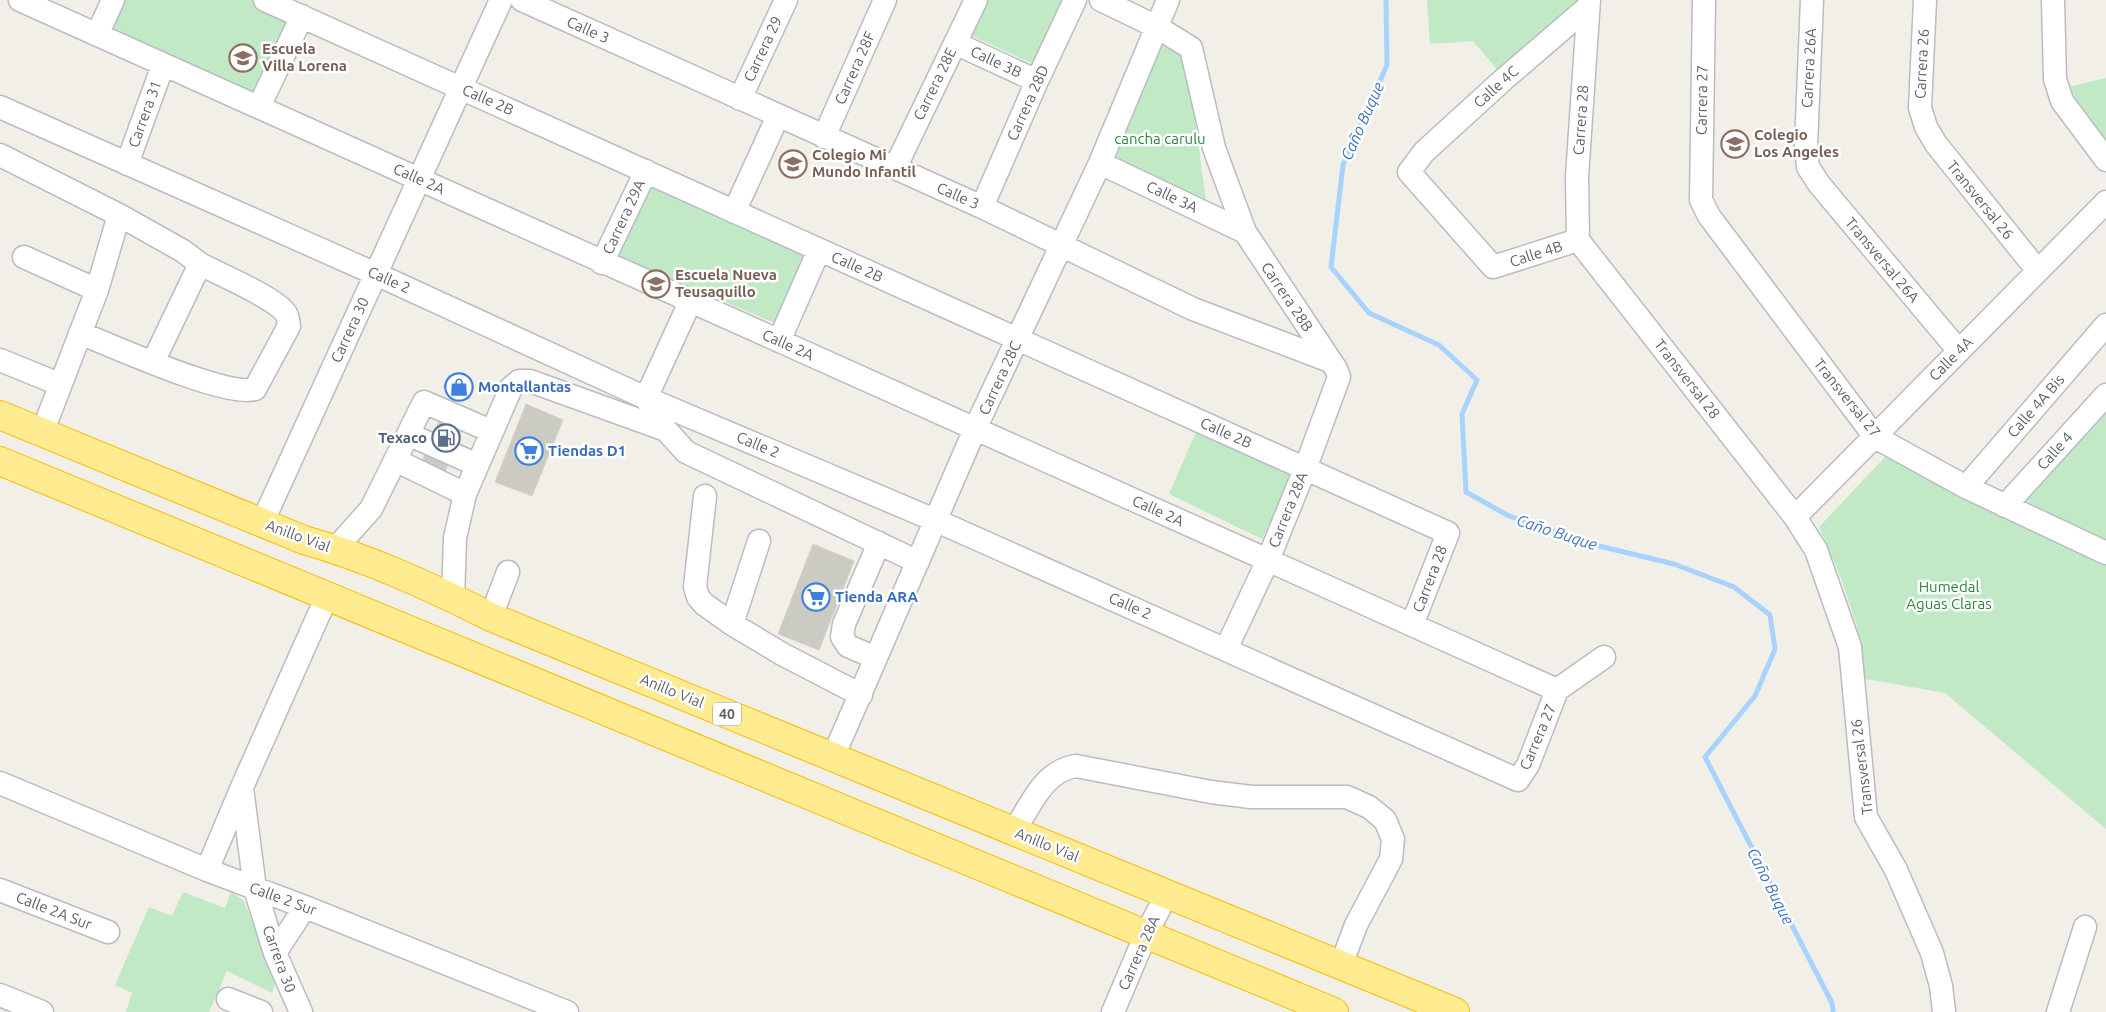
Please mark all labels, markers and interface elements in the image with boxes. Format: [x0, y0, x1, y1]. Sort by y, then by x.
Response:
street label: Calle 3 [564, 13, 612, 46]
street label: Carrera 29 [740, 13, 785, 84]
street label: Carrera 26A [1798, 27, 1819, 108]
street label: Carrera 26 [1911, 28, 1932, 100]
street label: Carrera 28F [831, 29, 878, 107]
place label: Escuela Villa Lorena [262, 40, 347, 74]
street label: Calle 3B [968, 42, 1024, 81]
school or university icon: Escuela Villa Lorena [228, 43, 258, 73]
street label: Carrera 28E [910, 45, 959, 123]
street label: Carrera 28D [1003, 62, 1052, 143]
street label: Calle 4C [1470, 62, 1521, 111]
street label: Carrera 27 [1692, 65, 1711, 135]
street label: Carrera 31 [125, 78, 165, 150]
water label: Caño Buque [1337, 79, 1387, 163]
street label: Calle 2B [460, 81, 517, 118]
street label: Carrera 28 [1570, 84, 1591, 156]
place label: Colegio Los Angeles [1754, 126, 1839, 160]
school or university icon: Colegio Los Angeles [1720, 129, 1750, 159]
park label: cancha carulu [1114, 130, 1206, 147]
place label: Colegio Mi Mundo Infantil [812, 146, 916, 180]
school or university icon: Colegio Mi Mundo Infantil [778, 149, 808, 179]
street label: Transversal 26 [1944, 157, 2017, 242]
street label: Calle 2A [391, 160, 448, 198]
street label: Carrera 29A [599, 177, 648, 257]
street label: Calle 3A [1144, 177, 1201, 216]
street label: Calle 3 [934, 179, 982, 212]
street label: Transversal 26A [1842, 214, 1923, 306]
street label: Calle 4B [1507, 237, 1564, 270]
street label: Calle 2B [829, 248, 886, 285]
street label: Carrera 28B [1258, 259, 1317, 335]
street label: Calle 2 [365, 263, 413, 296]
place label: Escuela Nueva Teusaquillo [675, 266, 777, 300]
school or university icon: Escuela Nueva Teusaquillo [641, 269, 671, 299]
street label: Carrera 30 [327, 294, 372, 365]
street label: Calle 2A [760, 326, 817, 364]
street label: Calle 4A [1925, 333, 1976, 384]
street label: Transversal 28 [1651, 336, 1724, 422]
street label: Carrera 28C [975, 338, 1024, 417]
street label: Transversal 27 [1811, 355, 1884, 440]
street label: Calle 4A Bis [2004, 371, 2068, 441]
shop icon: Montallantas [444, 372, 474, 402]
place label: Montallantas [478, 378, 571, 395]
street label: Calle 2B [1198, 414, 1255, 451]
fuel station icon: Texaco [431, 423, 461, 453]
street label: Calle 2 [734, 428, 782, 461]
street label: Calle 4 [2033, 428, 2076, 473]
place label: Texaco [378, 429, 427, 446]
supermarket icon: Tiendas D1 [514, 436, 544, 466]
place label: Tiendas D1 [548, 442, 626, 459]
street label: Carrera 28A [1265, 469, 1311, 550]
street label: Calle 2A [1130, 492, 1187, 530]
water label: Caño Buque [1515, 511, 1599, 553]
street label: Anillo Vial [264, 516, 333, 555]
street label: Carrera 28 [1409, 543, 1450, 615]
park label: Humedal Aguas Claras [1906, 578, 1992, 612]
supermarket icon: Tienda ARA [801, 582, 831, 612]
place label: Tienda ARA [835, 588, 919, 605]
street label: Calle 2 [1106, 589, 1154, 622]
street label: Anillo Vial [638, 670, 707, 711]
street label: Carrera 27 [1516, 701, 1559, 772]
road number: 40 [713, 702, 741, 726]
street label: Transversal 26 [1847, 718, 1876, 816]
street label: Anillo Vial [1013, 824, 1082, 865]
water label: Caño Buque [1744, 845, 1798, 927]
street label: Calle 2 Sur [247, 878, 319, 919]
street label: Calle 2A Sur [14, 888, 95, 933]
street label: Carrera 28A [1114, 913, 1163, 993]
street label: Carrera 30 [259, 923, 299, 995]

